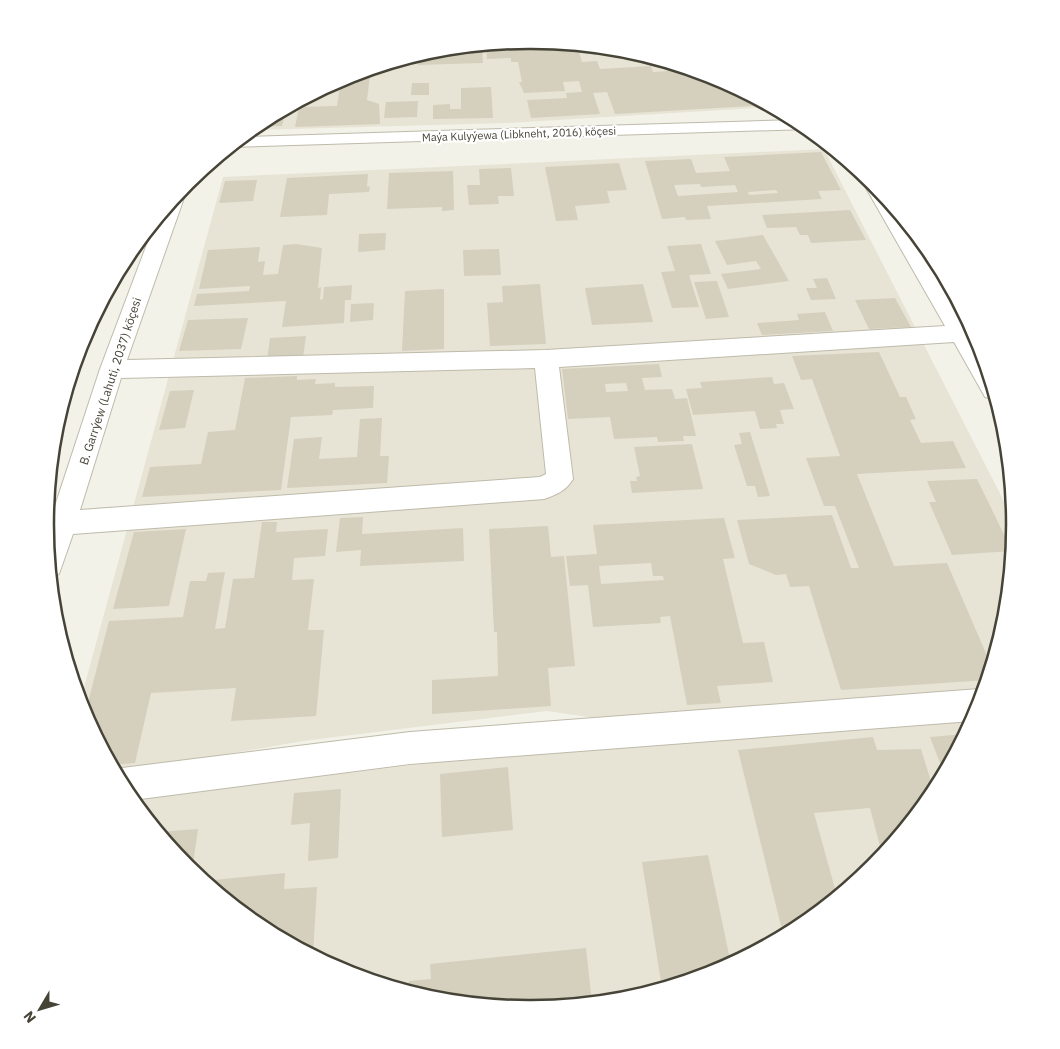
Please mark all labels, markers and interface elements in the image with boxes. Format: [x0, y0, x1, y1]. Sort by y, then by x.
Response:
street label: Maýa Kulyýewa (Libkneht, 2016) köçesi [422, 124, 616, 144]
street label: B. Garrýew (Lahuti, 2037) köçesi [76, 295, 144, 467]
north arrow [15, 984, 65, 1034]
text: N [20, 1007, 40, 1027]

